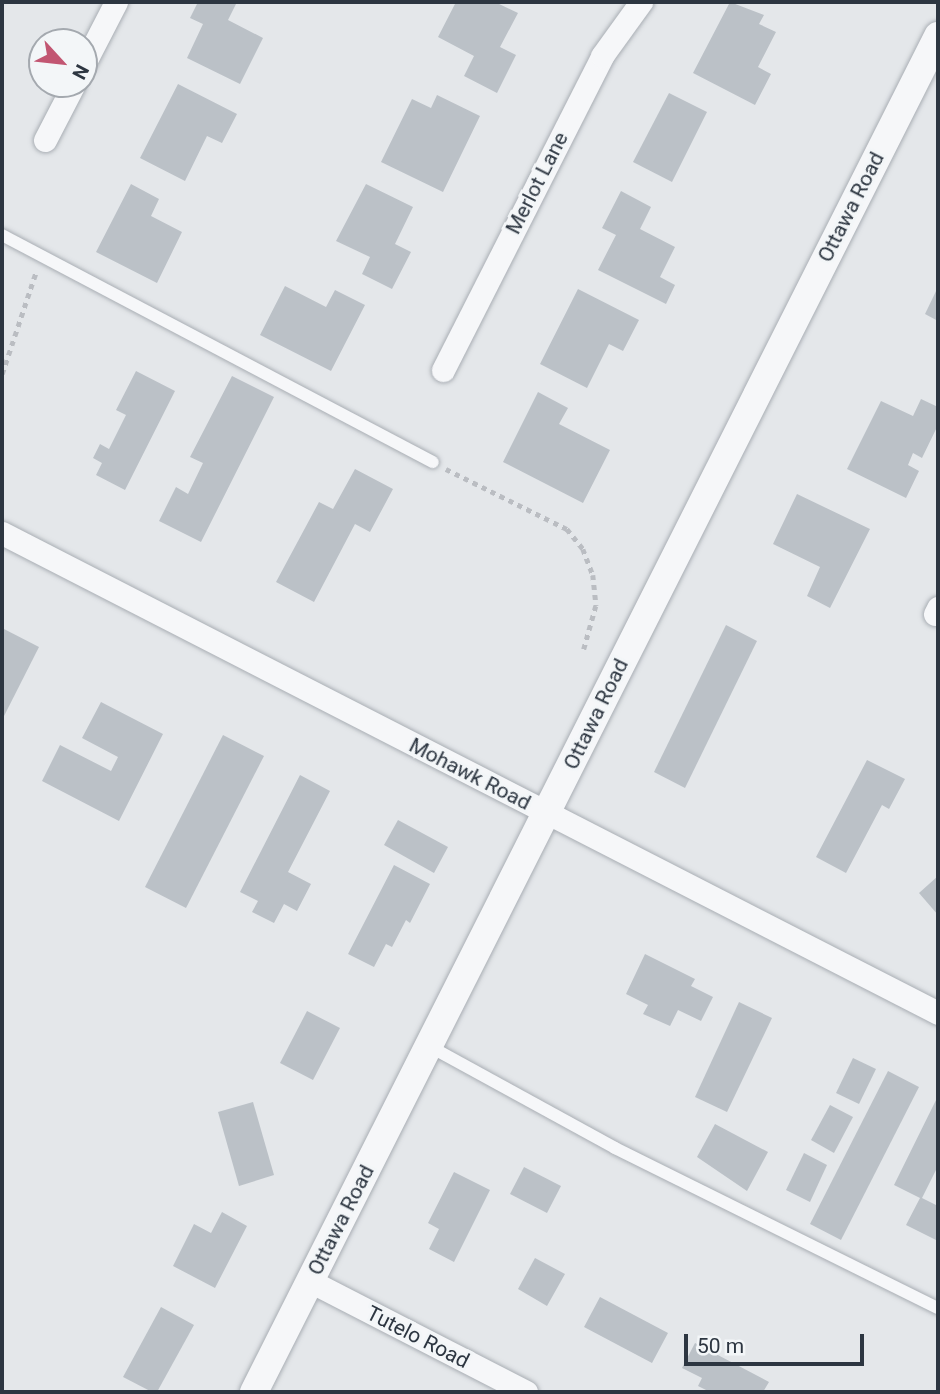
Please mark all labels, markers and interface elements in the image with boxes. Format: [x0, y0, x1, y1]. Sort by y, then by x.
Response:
north arrow [28, 28, 98, 98]
text: N [67, 61, 94, 83]
street label: Merlot Lane [501, 128, 573, 238]
street label: Ottawa Road [812, 148, 890, 266]
street label: Ottawa Road [558, 654, 634, 774]
street label: Mohawk Road [405, 733, 535, 815]
street label: Ottawa Road [302, 1161, 380, 1279]
street label: Tutelo Road [363, 1300, 473, 1374]
scale bar [688, 1320, 868, 1364]
text: 50 m [697, 1334, 744, 1358]

